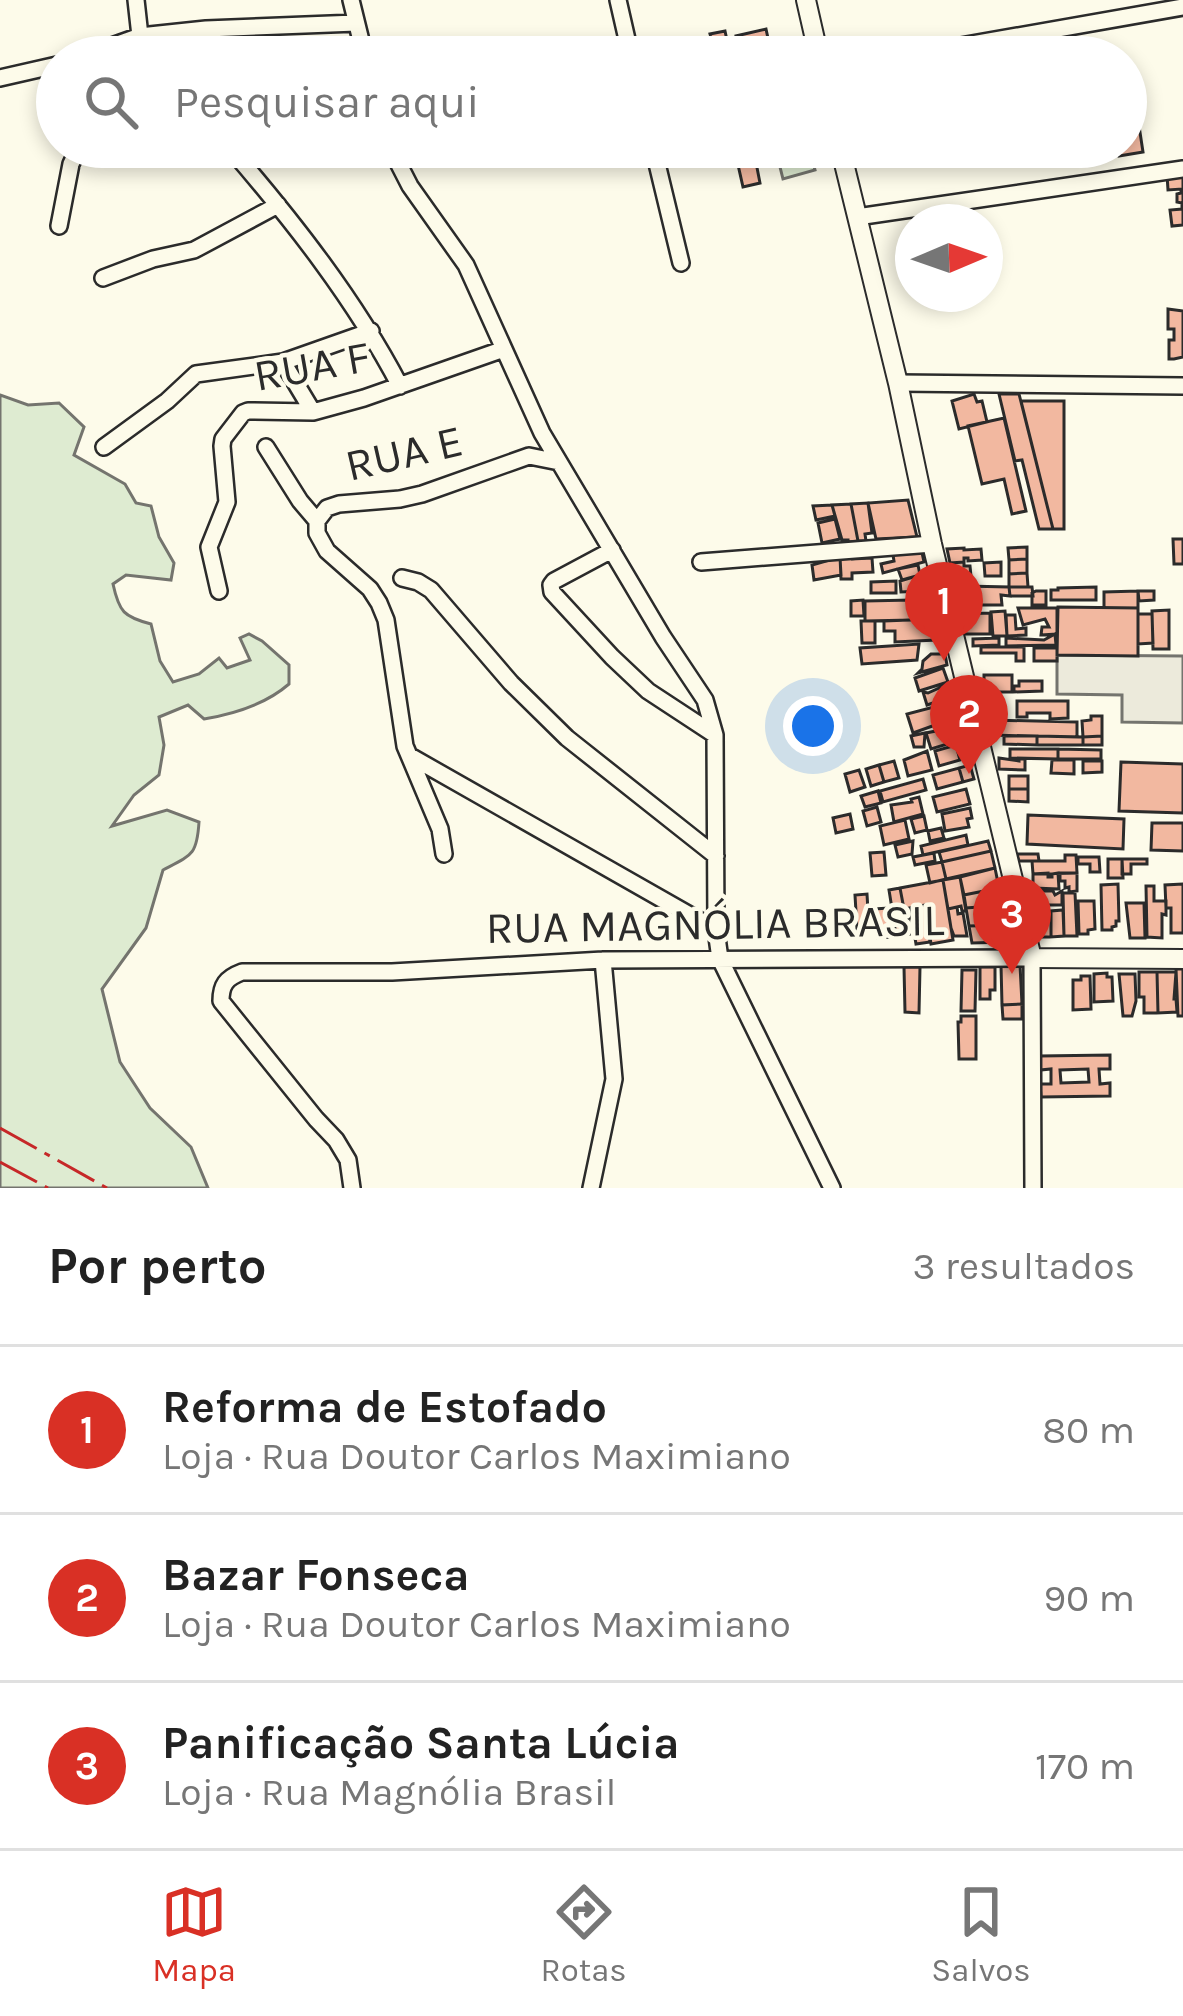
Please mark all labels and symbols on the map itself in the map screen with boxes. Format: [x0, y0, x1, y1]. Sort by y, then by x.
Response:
north arrow [895, 204, 1003, 312]
street label: RUA F [250, 330, 374, 402]
street label: RUA E [340, 414, 468, 492]
pin: 1 [905, 562, 983, 661]
pin: 2 [930, 675, 1008, 774]
your location [783, 696, 843, 756]
pin: 3 [973, 875, 1051, 974]
street label: RUA MAGNÓLIA BRASIL [485, 894, 945, 954]

